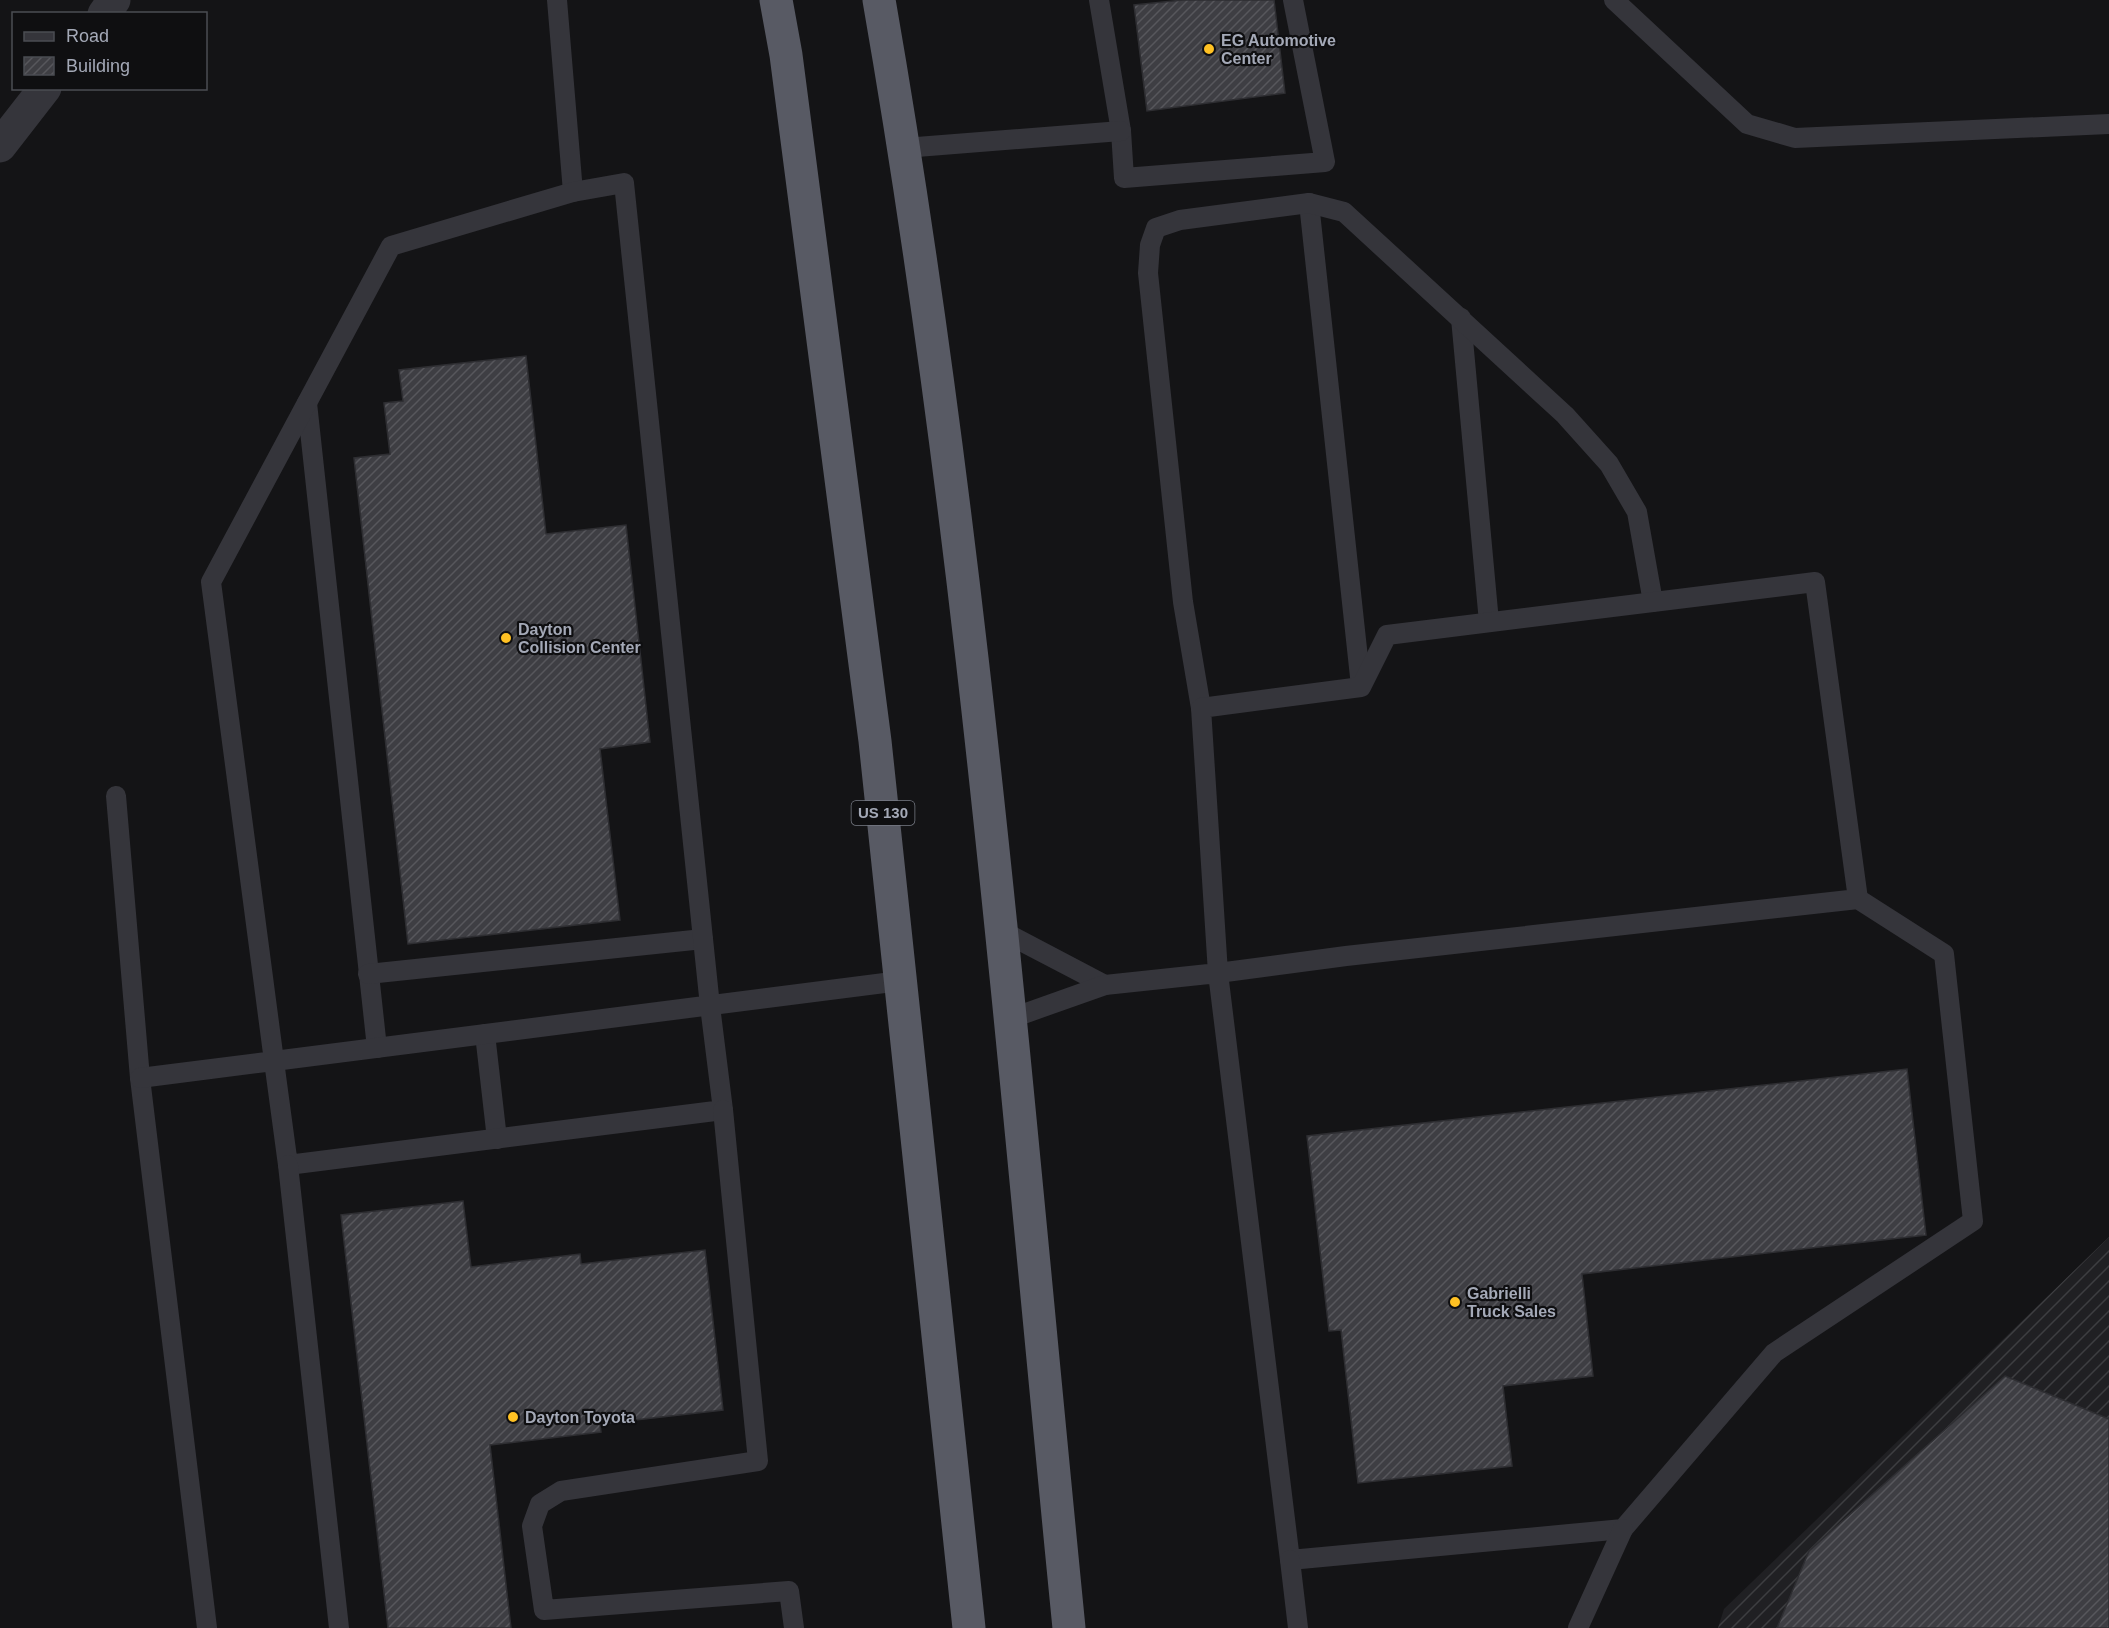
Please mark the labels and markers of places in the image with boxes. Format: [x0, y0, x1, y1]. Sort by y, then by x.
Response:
place label: EG Automotive Center [1221, 32, 1336, 67]
marker: EG Automotive Center [1202, 42, 1216, 56]
place label: Dayton Collision Center [518, 621, 641, 656]
marker: Dayton Collision Center [499, 631, 513, 645]
place label: Gabrielli Truck Sales [1467, 1285, 1556, 1320]
marker: Gabrielli Truck Sales [1448, 1295, 1462, 1309]
place label: Dayton Toyota [525, 1409, 635, 1426]
marker: Dayton Toyota [506, 1410, 520, 1424]

